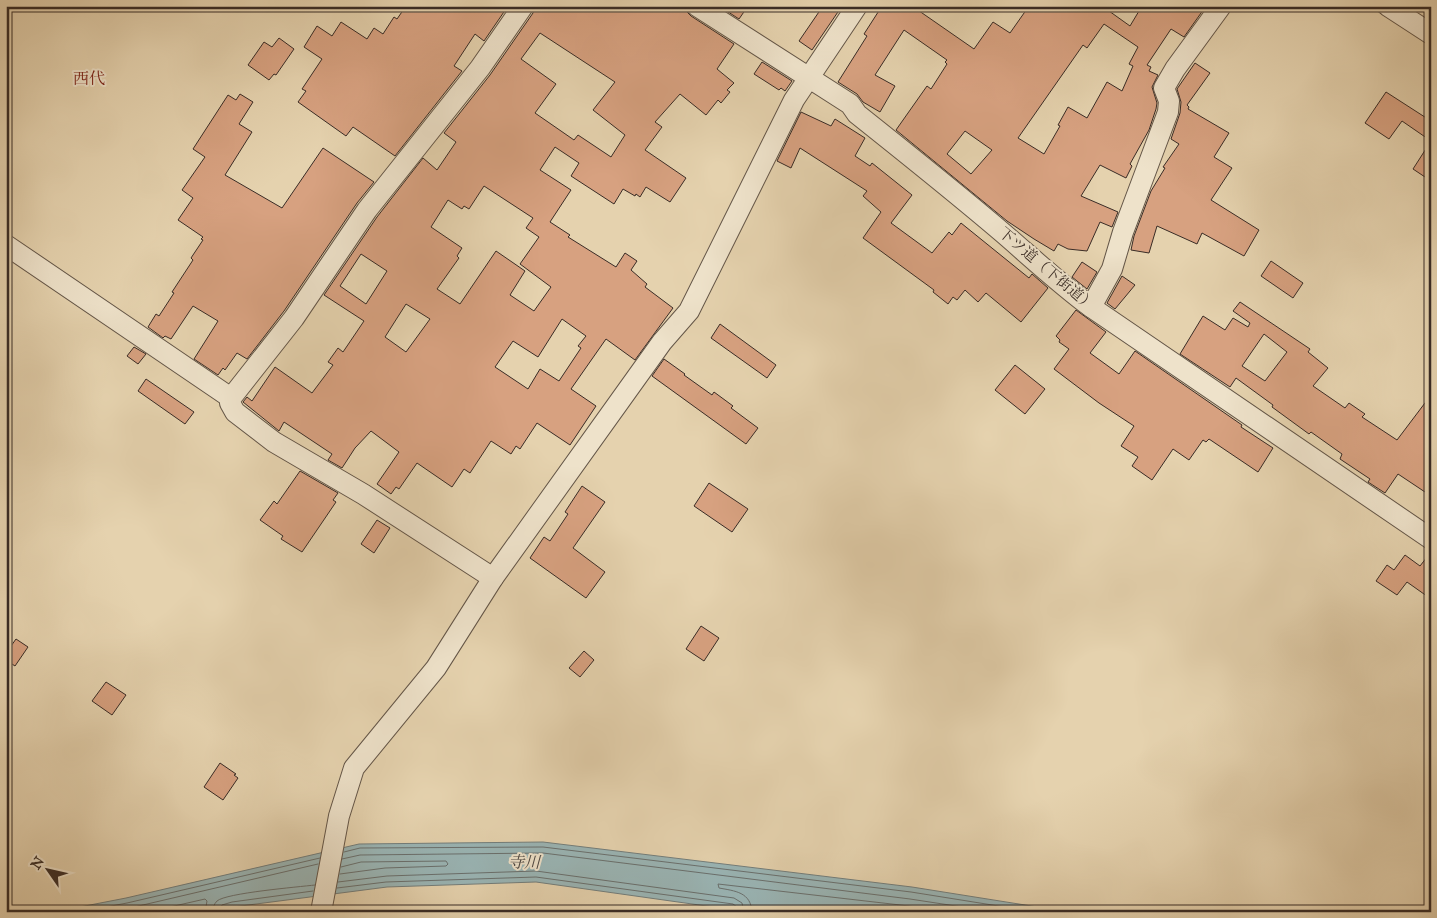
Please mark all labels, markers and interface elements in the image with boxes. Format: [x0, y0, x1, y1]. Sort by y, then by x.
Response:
district label: 西代 [73, 69, 105, 88]
street label: 下ツ道（下街道） [995, 224, 1099, 314]
north arrow [22, 846, 72, 896]
water label: 寺川 [508, 852, 542, 872]
text: N [27, 853, 48, 873]

